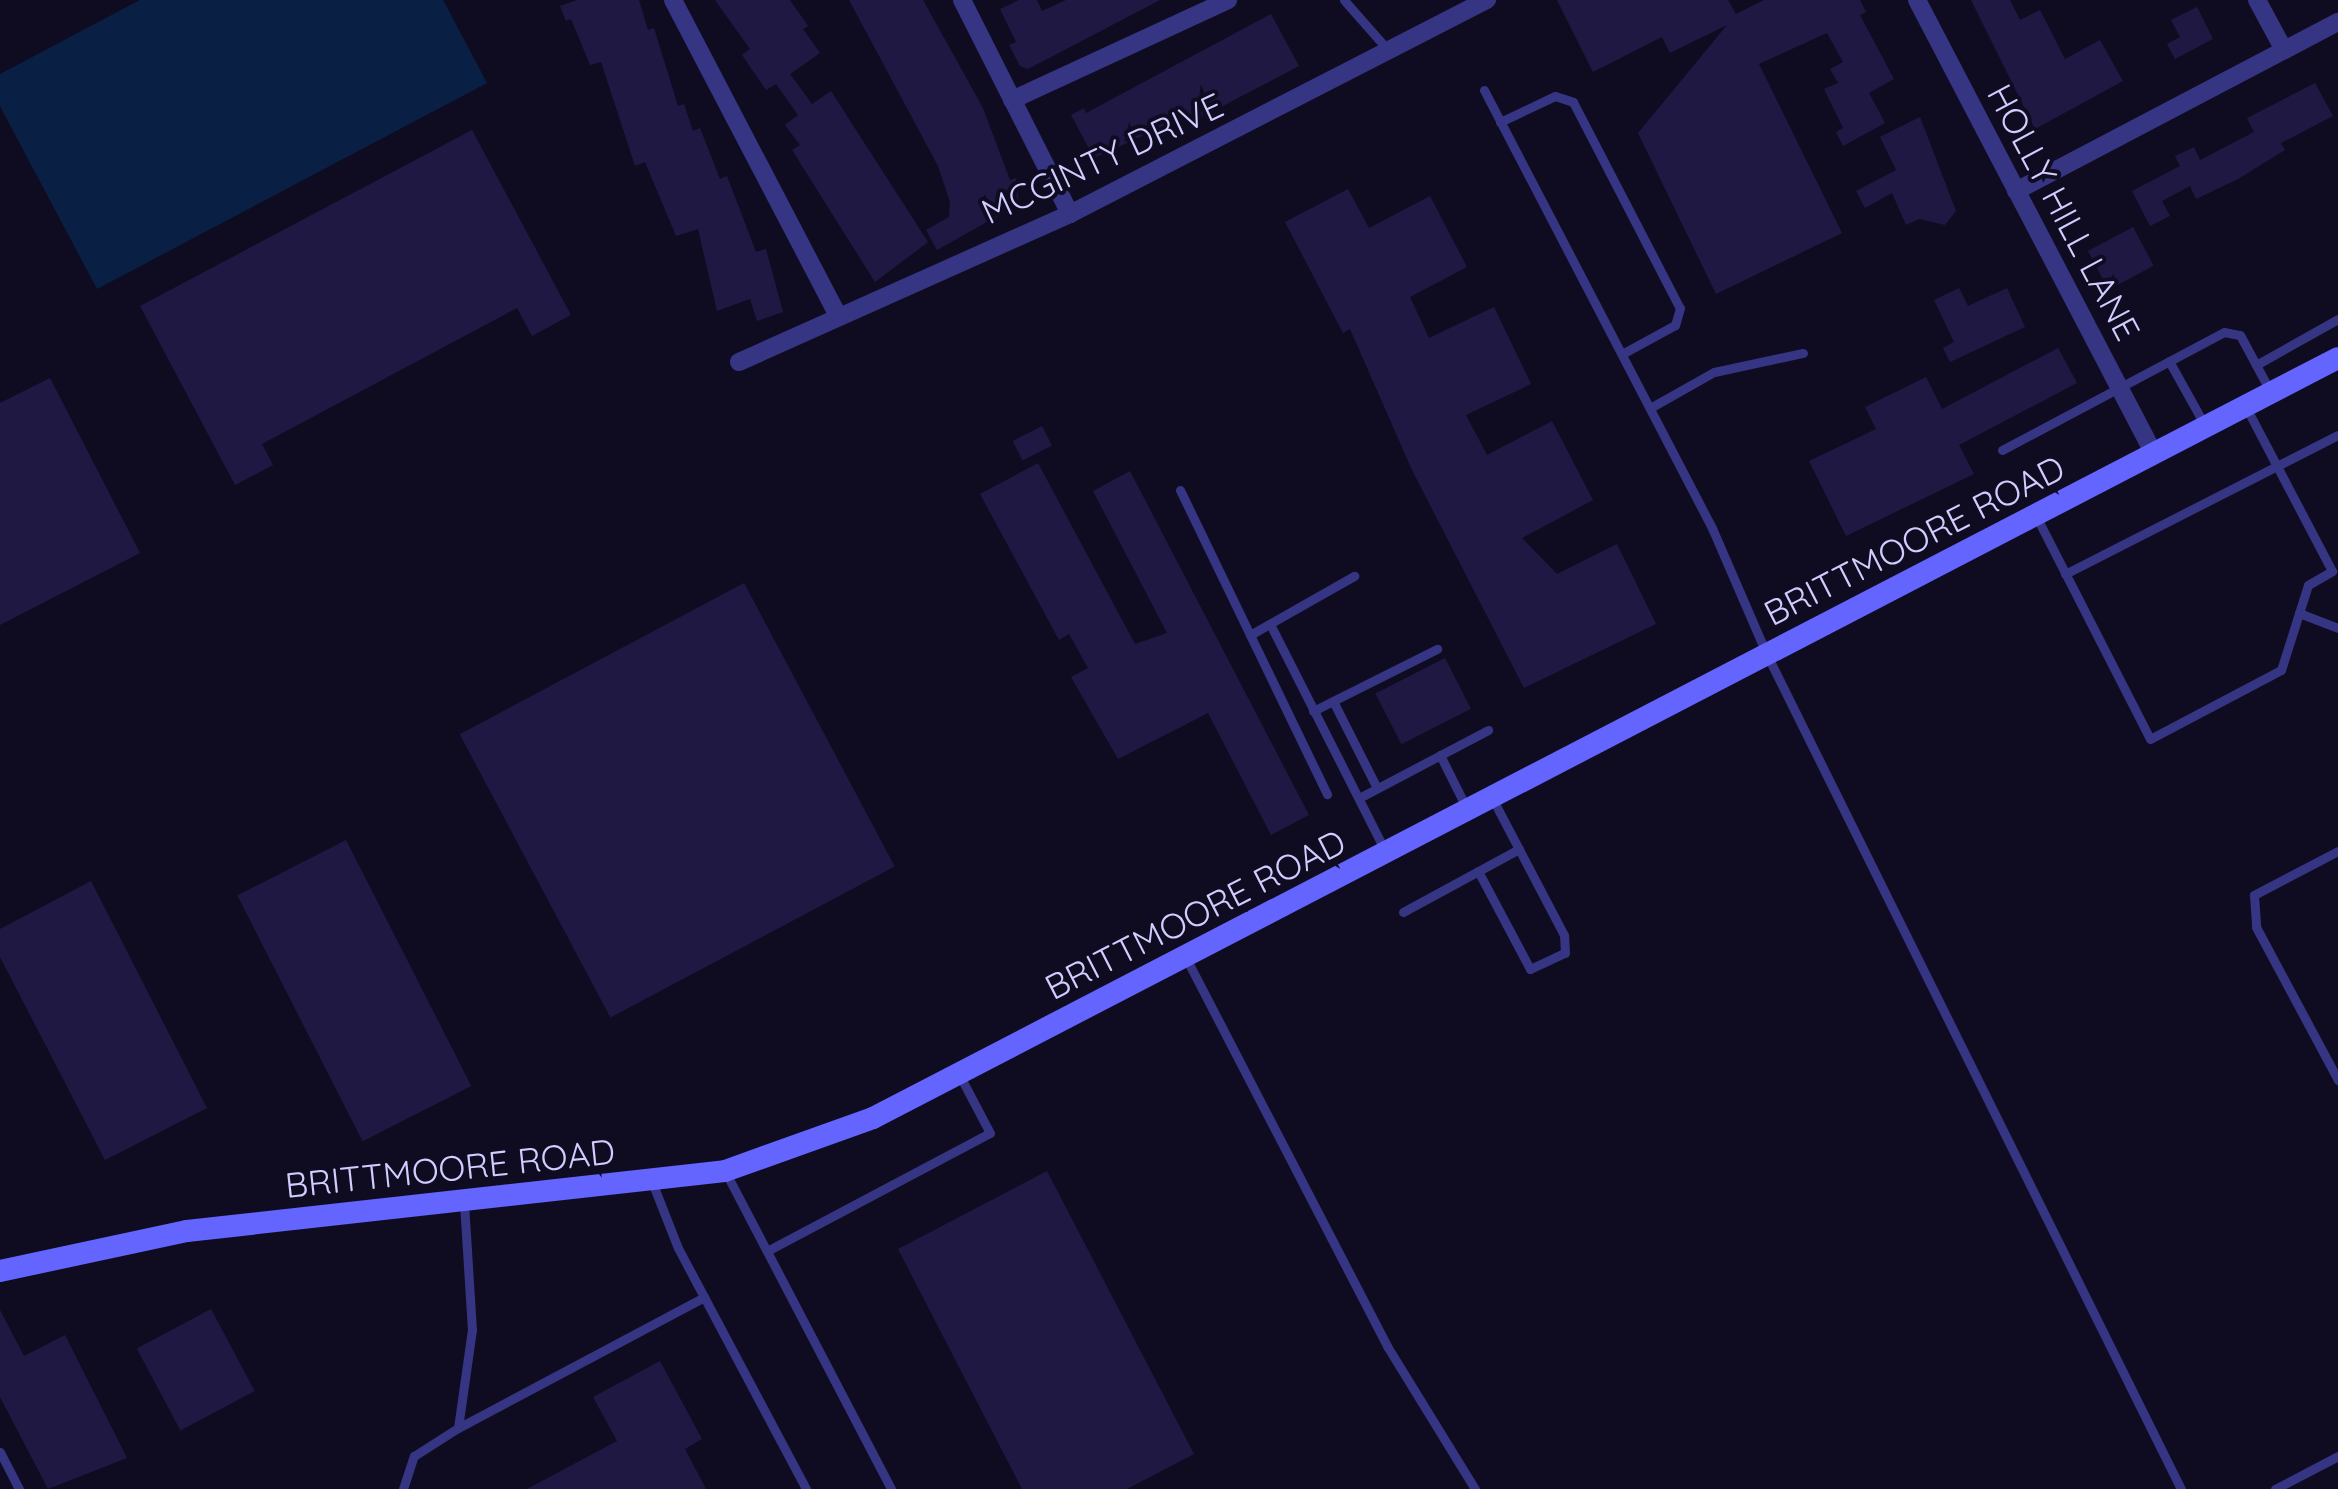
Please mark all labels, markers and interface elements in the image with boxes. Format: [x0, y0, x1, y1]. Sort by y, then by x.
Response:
street label: HOLLY HILL LANE [1979, 77, 2149, 347]
street label: MCGINTY DRIVE [975, 84, 1229, 232]
street label: BRITTMOORE ROAD [1757, 446, 2071, 634]
street label: BRITTMOORE ROAD [1038, 820, 1352, 1008]
street label: BRITTMOORE ROAD [283, 1130, 617, 1206]

